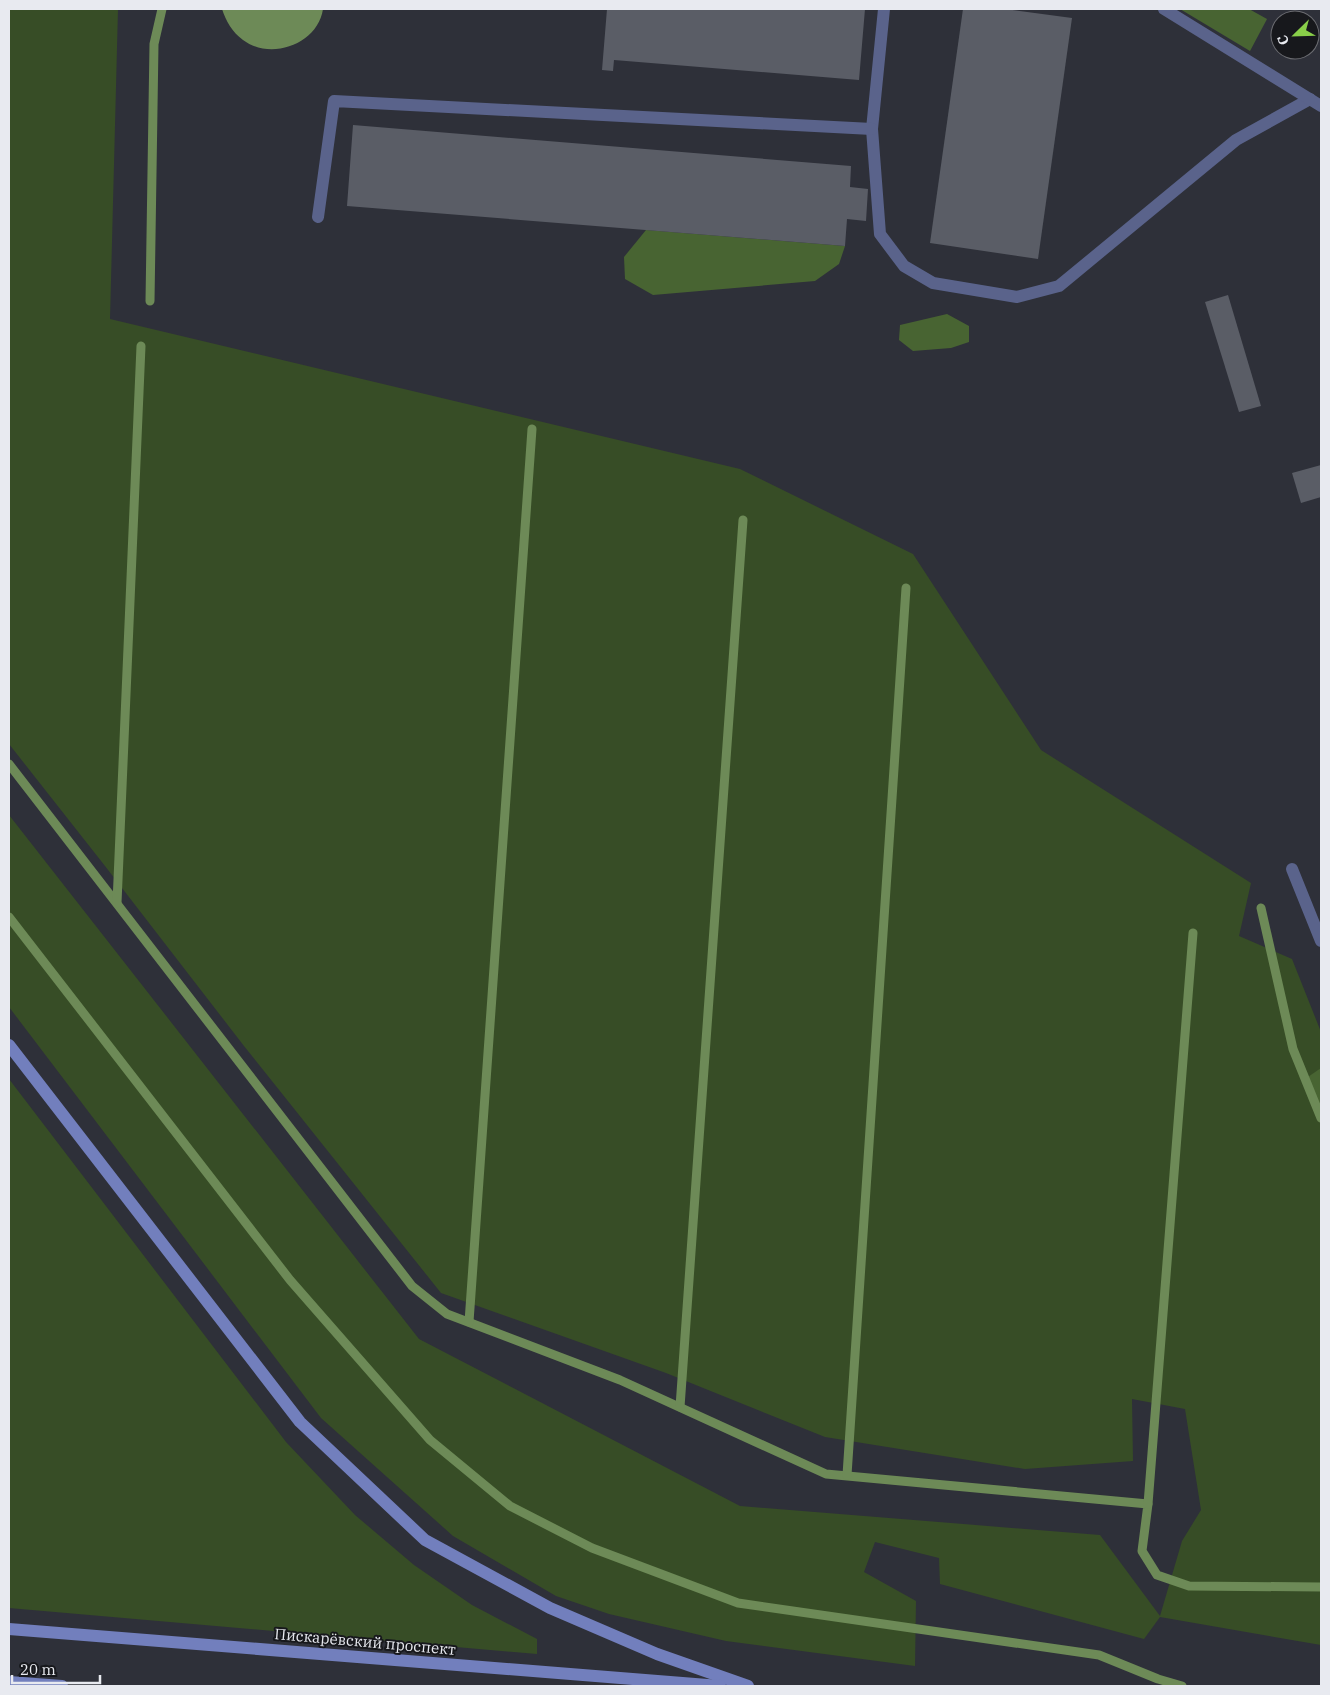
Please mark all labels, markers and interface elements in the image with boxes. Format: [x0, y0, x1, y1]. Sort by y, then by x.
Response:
north arrow [1270, 10, 1320, 60]
text: С [1273, 32, 1293, 48]
street label: Пискарёвский проспект [274, 1624, 457, 1659]
scale bar [12, 1652, 100, 1684]
text: 20 m [20, 1660, 56, 1679]

